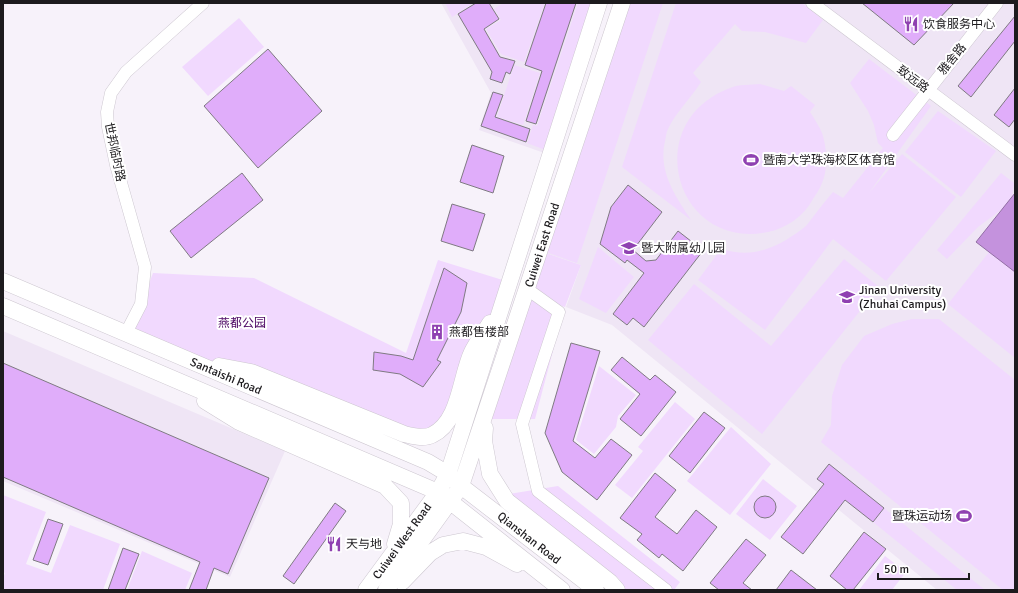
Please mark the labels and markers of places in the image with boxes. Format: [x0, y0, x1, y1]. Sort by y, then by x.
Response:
restaurant icon: 饮食服务中心 [902, 15, 920, 33]
place label: 饮食服务中心 [923, 17, 995, 32]
sports icon: 暨南大学珠海校区体育馆 [742, 151, 760, 169]
place label: 暨南大学珠海校区体育馆 [763, 153, 895, 168]
school or university icon: 暨大附属幼儿园 [620, 239, 638, 257]
place label: 暨大附属幼儿园 [641, 241, 725, 256]
place label: Jinan University (Zhuhai Campus) [859, 283, 946, 312]
school or university icon: Jinan University (Zhuhai Campus) [838, 288, 856, 306]
building icon: 燕都售楼部 [428, 323, 446, 341]
place label: 燕都售楼部 [449, 325, 509, 340]
sports icon: 暨珠运动场 [955, 507, 973, 525]
place label: 暨珠运动场 [892, 509, 952, 524]
restaurant icon: 天与地 [325, 535, 343, 553]
place label: 天与地 [346, 537, 382, 552]

